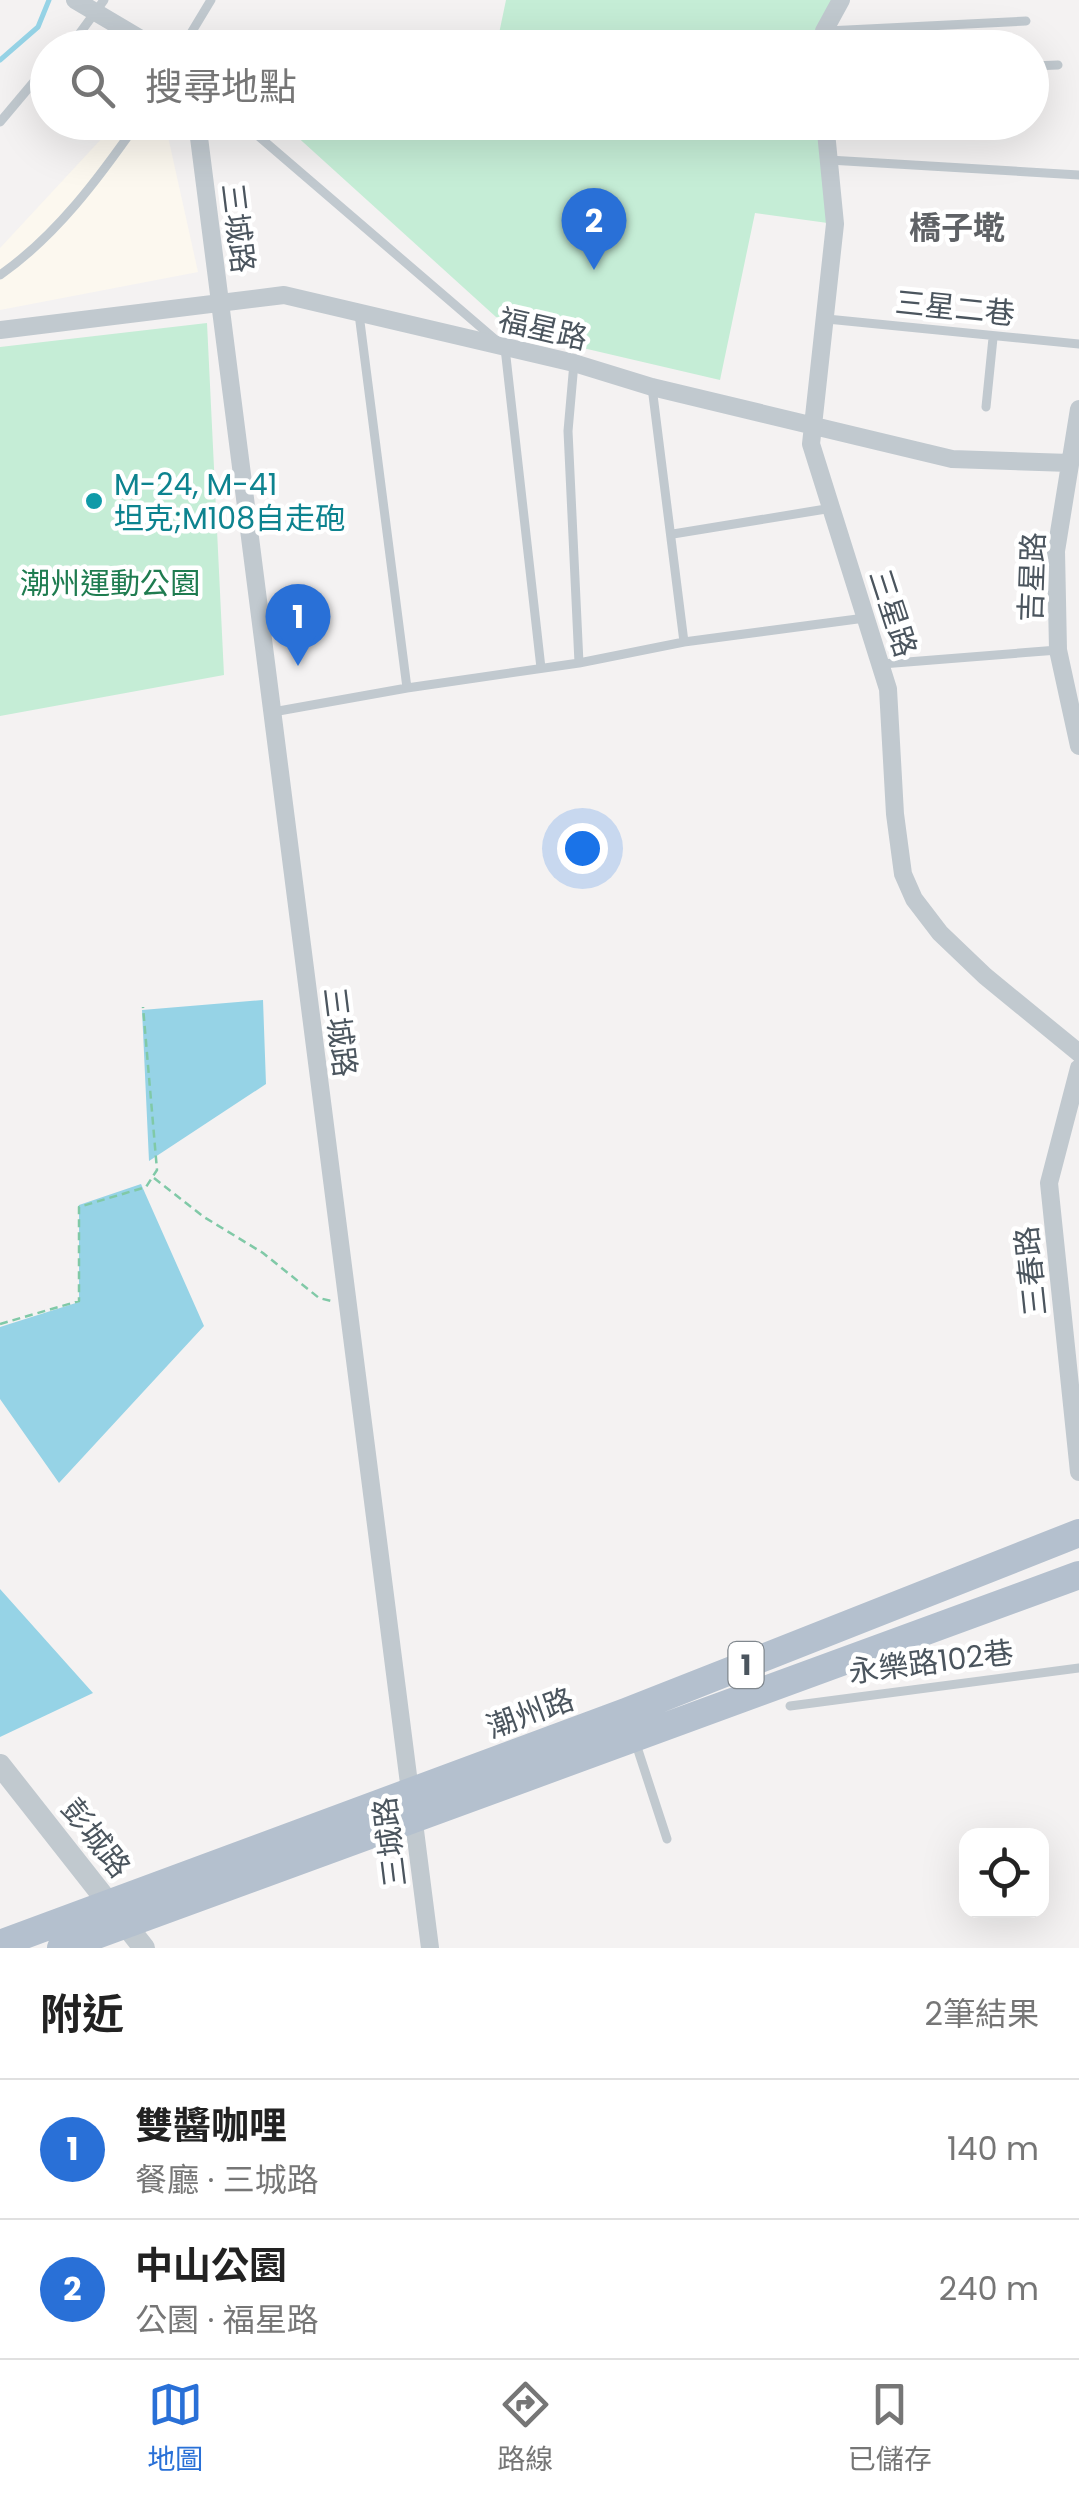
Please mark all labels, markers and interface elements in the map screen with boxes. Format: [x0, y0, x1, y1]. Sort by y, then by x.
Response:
search box [30, 30, 1049, 140]
icon: search [65, 58, 120, 113]
text: 搜尋地點 [145, 60, 297, 113]
street label: 三城路 [211, 181, 265, 275]
pin: 2 [562, 188, 626, 270]
district label: 橋子墘 [909, 205, 1005, 250]
street label: 三星二巷 [893, 280, 1017, 336]
street label: 福星路 [494, 298, 592, 360]
place label: M-24, M-41 坦克;M108自走砲 [114, 463, 345, 540]
marker: M-24, M-41 坦克;M108自走砲 [83, 490, 105, 512]
street label: 吉星路 [1009, 531, 1055, 623]
park label: 潮州運動公園 [20, 562, 200, 605]
street label: 三星路 [859, 564, 927, 662]
pin: 1 [266, 584, 330, 666]
your location [557, 823, 608, 874]
street label: 三城路 [313, 985, 367, 1079]
street label: 三春路 [1005, 1224, 1057, 1318]
street label: 永樂路102巷 [846, 1631, 1016, 1693]
road number: 1 [728, 1642, 764, 1688]
street label: 潮州路 [480, 1677, 580, 1749]
street label: 彭城路 [51, 1789, 141, 1887]
street label: 三城路 [363, 1795, 417, 1889]
map controls [959, 1828, 1049, 1918]
button: locate [959, 1828, 1049, 1918]
text: 附近 [40, 1985, 124, 2044]
text: 2筆結果 [925, 1991, 1039, 2036]
text: 雙醬咖哩 [135, 2099, 287, 2152]
text: 1 [66, 2126, 79, 2171]
text: 140 m [947, 2126, 1039, 2171]
text: 餐廳 · 三城路 [135, 2157, 319, 2202]
text: 中山公園 [135, 2239, 287, 2292]
text: 2 [63, 2266, 82, 2311]
text: 240 m [939, 2266, 1039, 2311]
text: 公園 · 福星路 [135, 2297, 319, 2342]
tab: 地圖 [147, 2377, 203, 2481]
tab: 路線 [497, 2377, 554, 2481]
tab: 已儲存 [848, 2377, 932, 2481]

